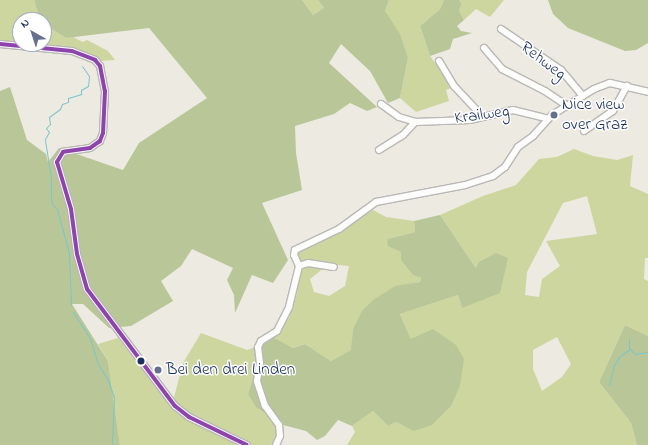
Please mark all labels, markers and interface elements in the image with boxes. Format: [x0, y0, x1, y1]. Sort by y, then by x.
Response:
north arrow [12, 12, 52, 52]
text: N [17, 15, 33, 32]
street label: Rehweg [516, 37, 570, 85]
place label: Nice view over Graz [562, 95, 627, 135]
street label: Krailweg [453, 101, 511, 129]
marker: Nice view over Graz [549, 110, 559, 120]
unlabelled marker [136, 356, 146, 366]
place label: Bei den drei Linden [166, 360, 295, 380]
marker: Bei den drei Linden [153, 365, 163, 375]

